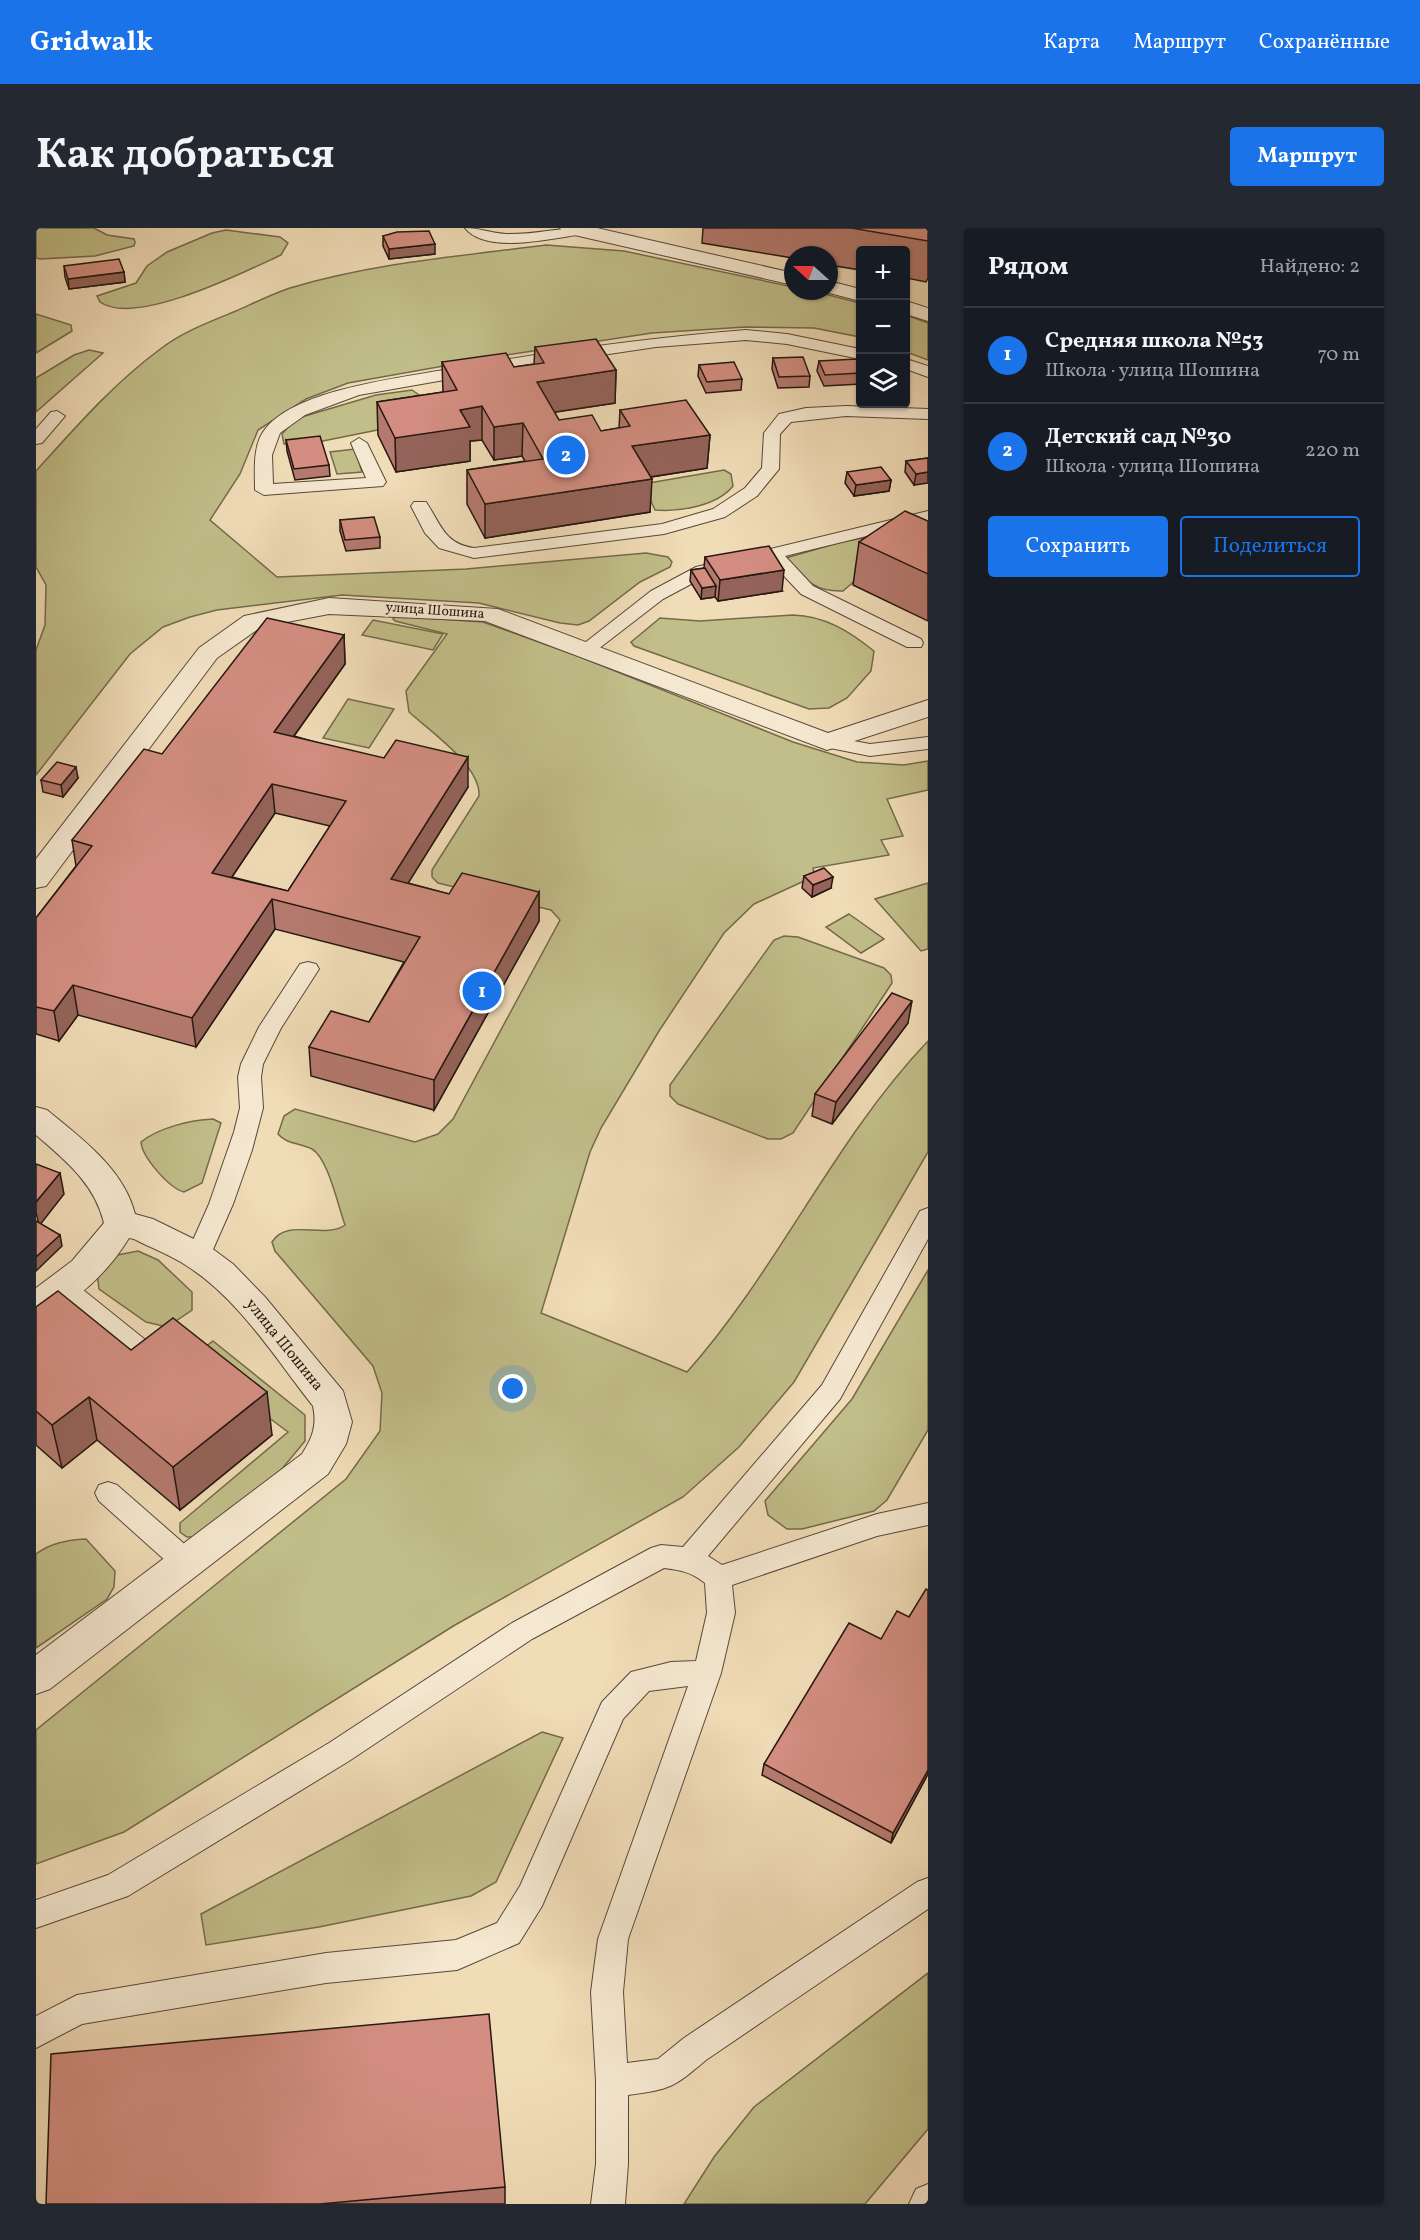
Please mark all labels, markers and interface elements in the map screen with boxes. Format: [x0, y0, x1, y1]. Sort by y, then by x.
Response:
text: Gridwalk [30, 23, 153, 62]
text: Карта [1043, 28, 1100, 57]
text: Маршрут [1133, 28, 1226, 57]
text: Сохранённые [1259, 28, 1390, 57]
text: Как добраться [36, 127, 335, 186]
button: Маршрут [1230, 127, 1384, 186]
north arrow [784, 246, 838, 300]
map controls [856, 246, 910, 408]
button: + [856, 246, 910, 300]
text: Рядом [988, 249, 1068, 285]
text: Найдено: 2 [1260, 253, 1360, 281]
button: − [856, 300, 910, 354]
text: Средняя школа №53 [1045, 326, 1263, 357]
text: 1 [1003, 341, 1012, 369]
text: 70 m [1317, 341, 1360, 369]
button: layers [856, 354, 910, 408]
text: Школа · улица Шошина [1045, 357, 1260, 385]
text: Детский сад №30 [1045, 422, 1231, 453]
pin: 2 [546, 432, 586, 478]
text: 2 [1002, 437, 1013, 465]
text: 220 m [1305, 437, 1360, 465]
text: Школа · улица Шошина [1045, 453, 1260, 481]
button: Сохранить [988, 516, 1168, 577]
button: Поделиться [1180, 516, 1360, 577]
street label: улица Шошина [385, 598, 485, 624]
pin: 1 [462, 968, 502, 1014]
street label: улица Шошина [240, 1294, 328, 1396]
your location [498, 1374, 527, 1403]

